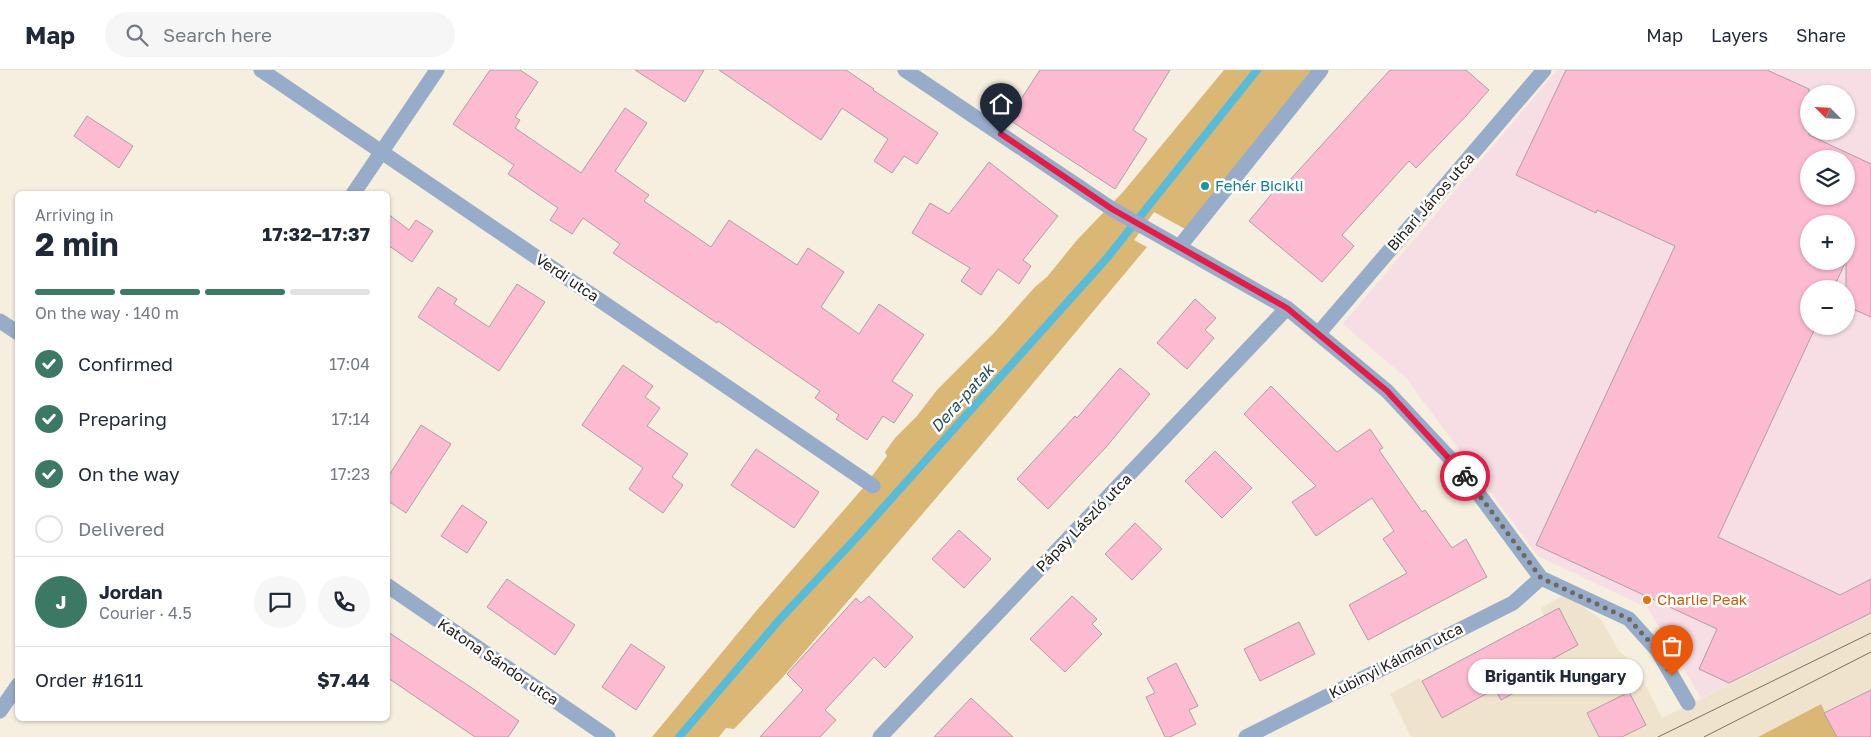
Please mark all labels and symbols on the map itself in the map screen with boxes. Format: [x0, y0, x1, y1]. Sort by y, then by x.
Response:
pin [980, 83, 1022, 134]
north arrow [1800, 85, 1855, 140]
street label: Bihari János utca [1383, 149, 1478, 254]
place label: Fehér Bicikli [1215, 176, 1304, 194]
marker: Fehér Bicikli [1199, 180, 1211, 192]
street label: Verdi utca [533, 250, 603, 305]
water label: Dera-patak [926, 358, 999, 436]
courier [1440, 451, 1490, 501]
street label: Pápay László utca [1032, 469, 1135, 575]
place label: Charlie Peak [1657, 590, 1748, 608]
marker: Charlie Peak [1641, 594, 1653, 606]
street label: Katona Sándor utca [435, 614, 562, 708]
street label: Kubinyi Kálmán utca [1326, 619, 1465, 702]
pin [1651, 625, 1693, 676]
callout: Brigantik Hungary [1467, 658, 1642, 694]

